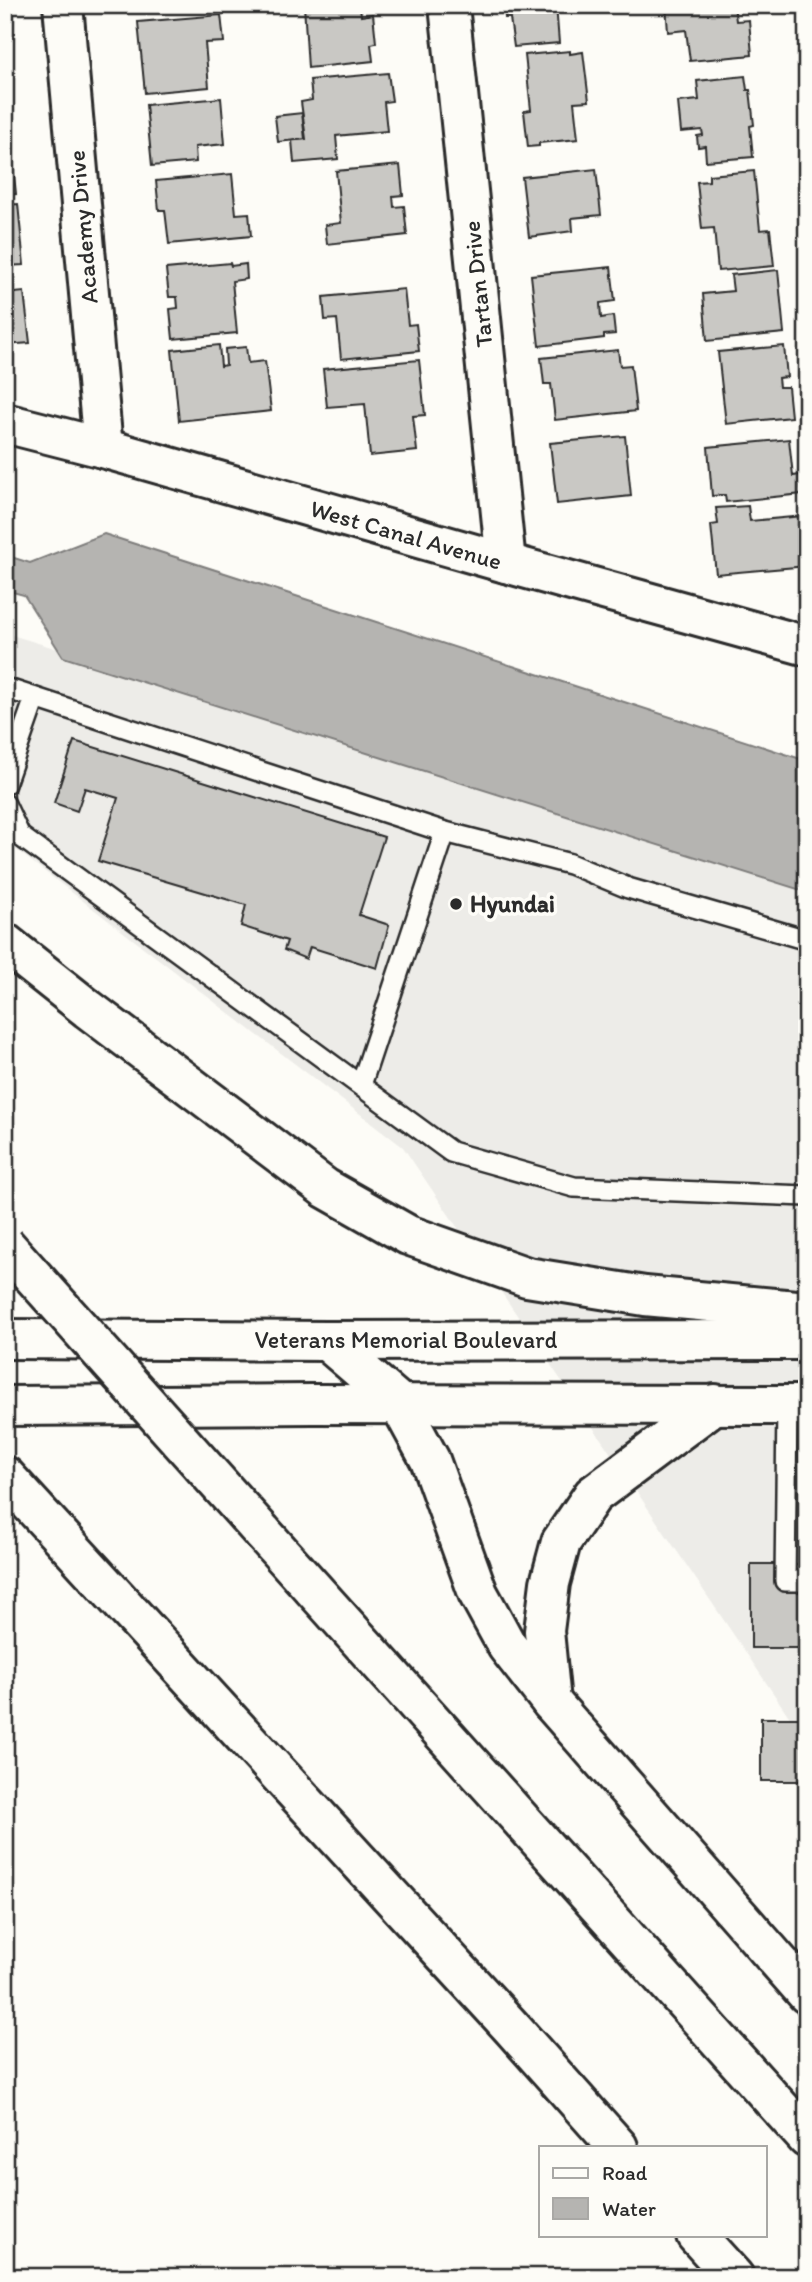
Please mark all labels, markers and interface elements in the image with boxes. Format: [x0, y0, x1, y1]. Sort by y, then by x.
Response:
street label: Academy Drive [61, 149, 104, 305]
street label: Tartan Drive [456, 219, 499, 349]
street label: West Canal Avenue [307, 493, 505, 576]
place label: Hyundai [470, 889, 555, 919]
marker: Hyundai [448, 896, 464, 912]
street label: Veterans Memorial Boulevard [255, 1325, 558, 1354]
legend [539, 2146, 766, 2236]
text: Road [602, 2160, 648, 2185]
text: Water [602, 2196, 656, 2221]

